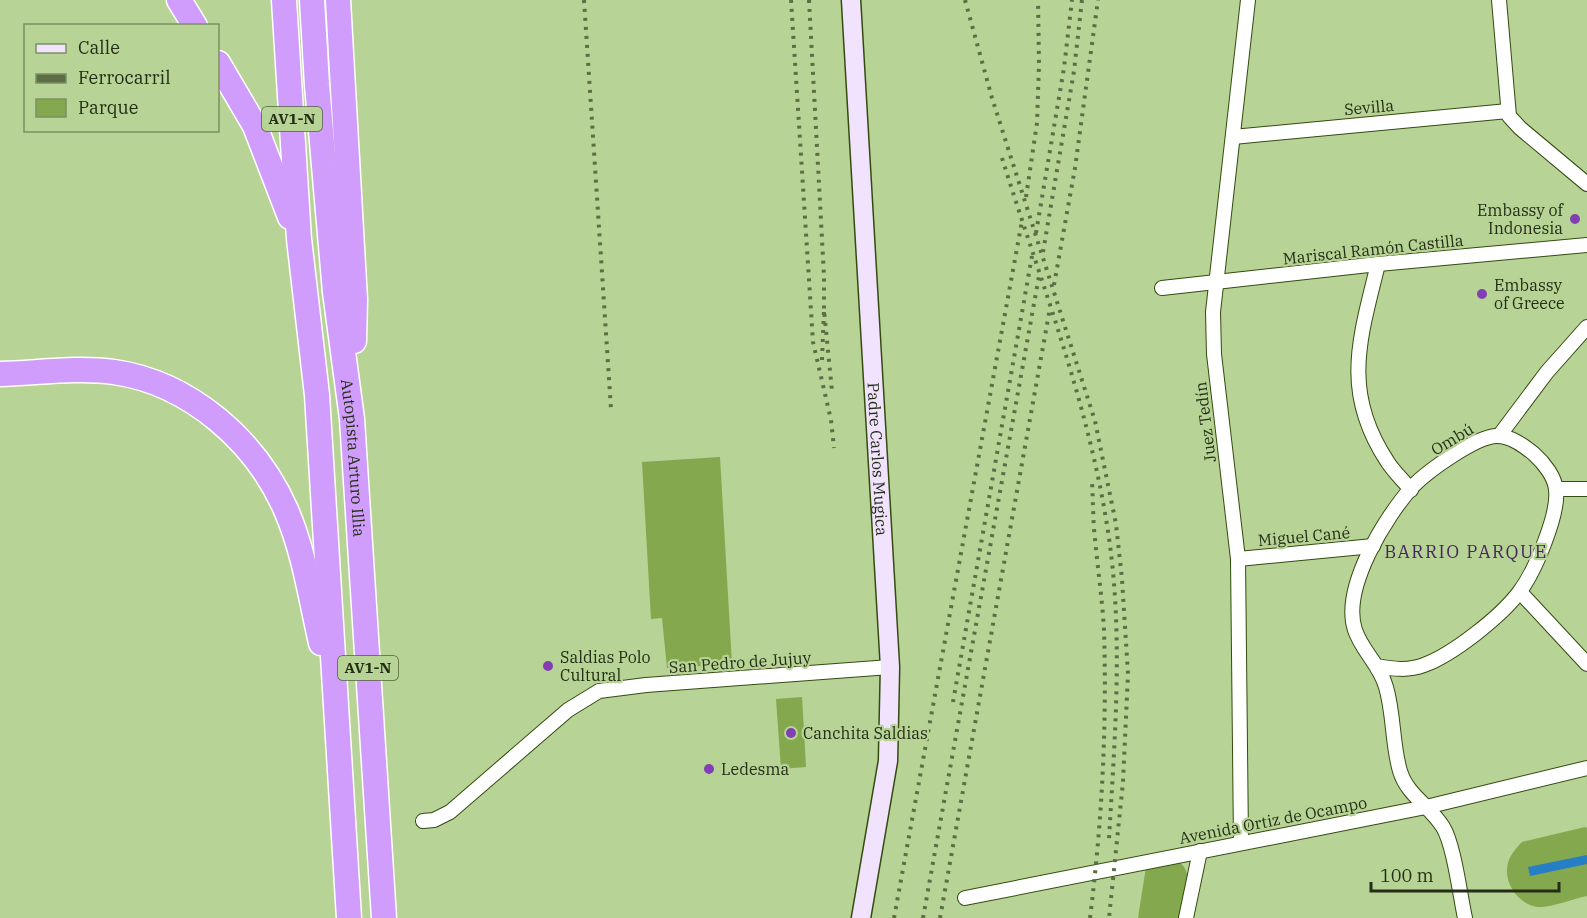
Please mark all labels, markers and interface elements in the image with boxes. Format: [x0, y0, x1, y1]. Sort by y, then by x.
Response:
legend [24, 24, 219, 132]
text: Calle [78, 36, 120, 59]
text: Ferrocarril [78, 66, 171, 89]
street label: Sevilla [1343, 95, 1395, 119]
text: Parque [78, 96, 138, 119]
road number: AV1-N [262, 107, 322, 131]
place label: Embassy of Indonesia [1477, 200, 1565, 238]
marker: Embassy of Indonesia [1568, 212, 1582, 226]
street label: Mariscal Ramón Castilla [1282, 230, 1465, 268]
place label: Embassy of Greece [1494, 275, 1565, 313]
marker: Embassy of Greece [1475, 287, 1489, 301]
street label: Autopista Arturo Illia [337, 378, 370, 538]
street label: Juez Tedín [1190, 381, 1220, 463]
street label: Padre Carlos Mugica [863, 382, 892, 537]
street label: Ombú [1427, 418, 1477, 459]
street label: Miguel Cané [1257, 522, 1351, 550]
district label: BARRIO PARQUE [1384, 540, 1548, 563]
place label: Saldias Polo Cultural [560, 647, 651, 685]
street label: San Pedro de Jujuy [668, 647, 812, 677]
road number: AV1-N [338, 656, 398, 680]
marker: Saldias Polo Cultural [541, 659, 555, 673]
place label: Canchita Saldias [803, 723, 928, 743]
marker: Canchita Saldias [784, 726, 798, 740]
place label: Ledesma [721, 759, 790, 779]
marker: Ledesma [702, 762, 716, 776]
street label: Avenida Ortiz de Ocampo [1177, 792, 1369, 848]
scale bar [1371, 855, 1558, 893]
text: 100 m [1380, 864, 1434, 887]

